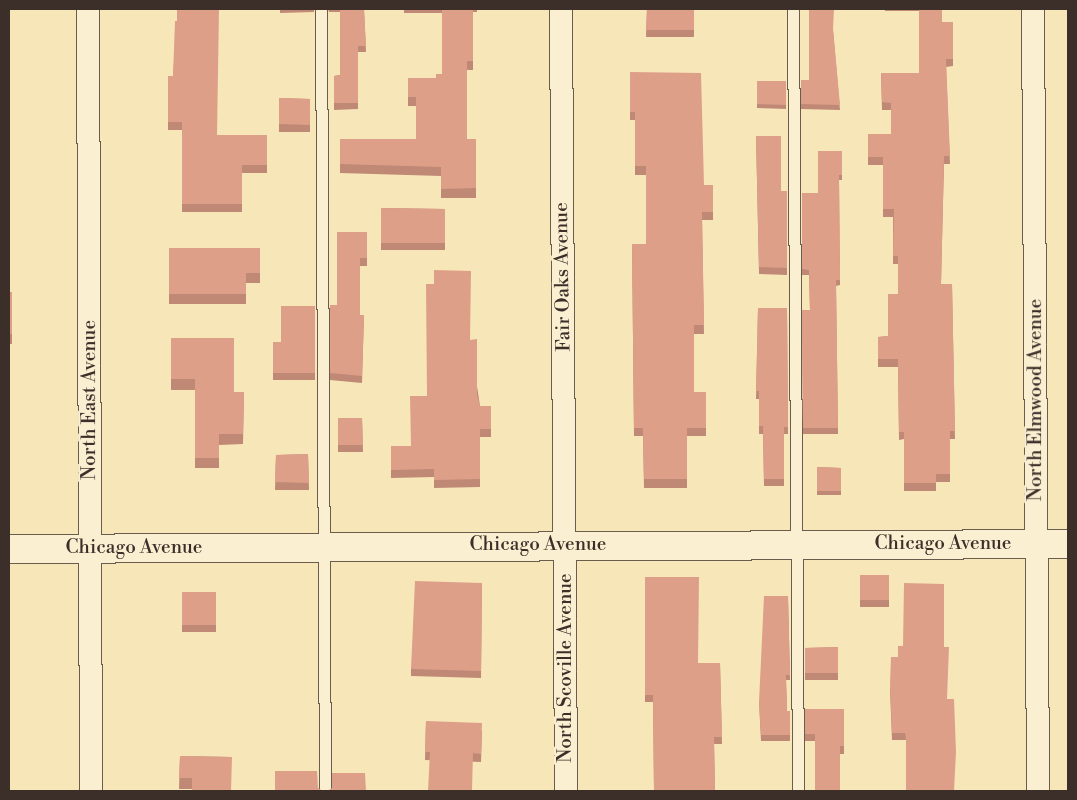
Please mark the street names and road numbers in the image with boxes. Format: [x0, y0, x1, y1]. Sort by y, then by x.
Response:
street label: Fair Oaks Avenue [550, 202, 576, 352]
street label: North Elmwood Avenue [1025, 299, 1047, 501]
street label: North East Avenue [79, 320, 101, 480]
street label: Chicago Avenue [875, 533, 1011, 555]
street label: Chicago Avenue [470, 534, 606, 556]
street label: Chicago Avenue [66, 537, 202, 559]
street label: North Scoville Avenue [555, 573, 577, 763]

